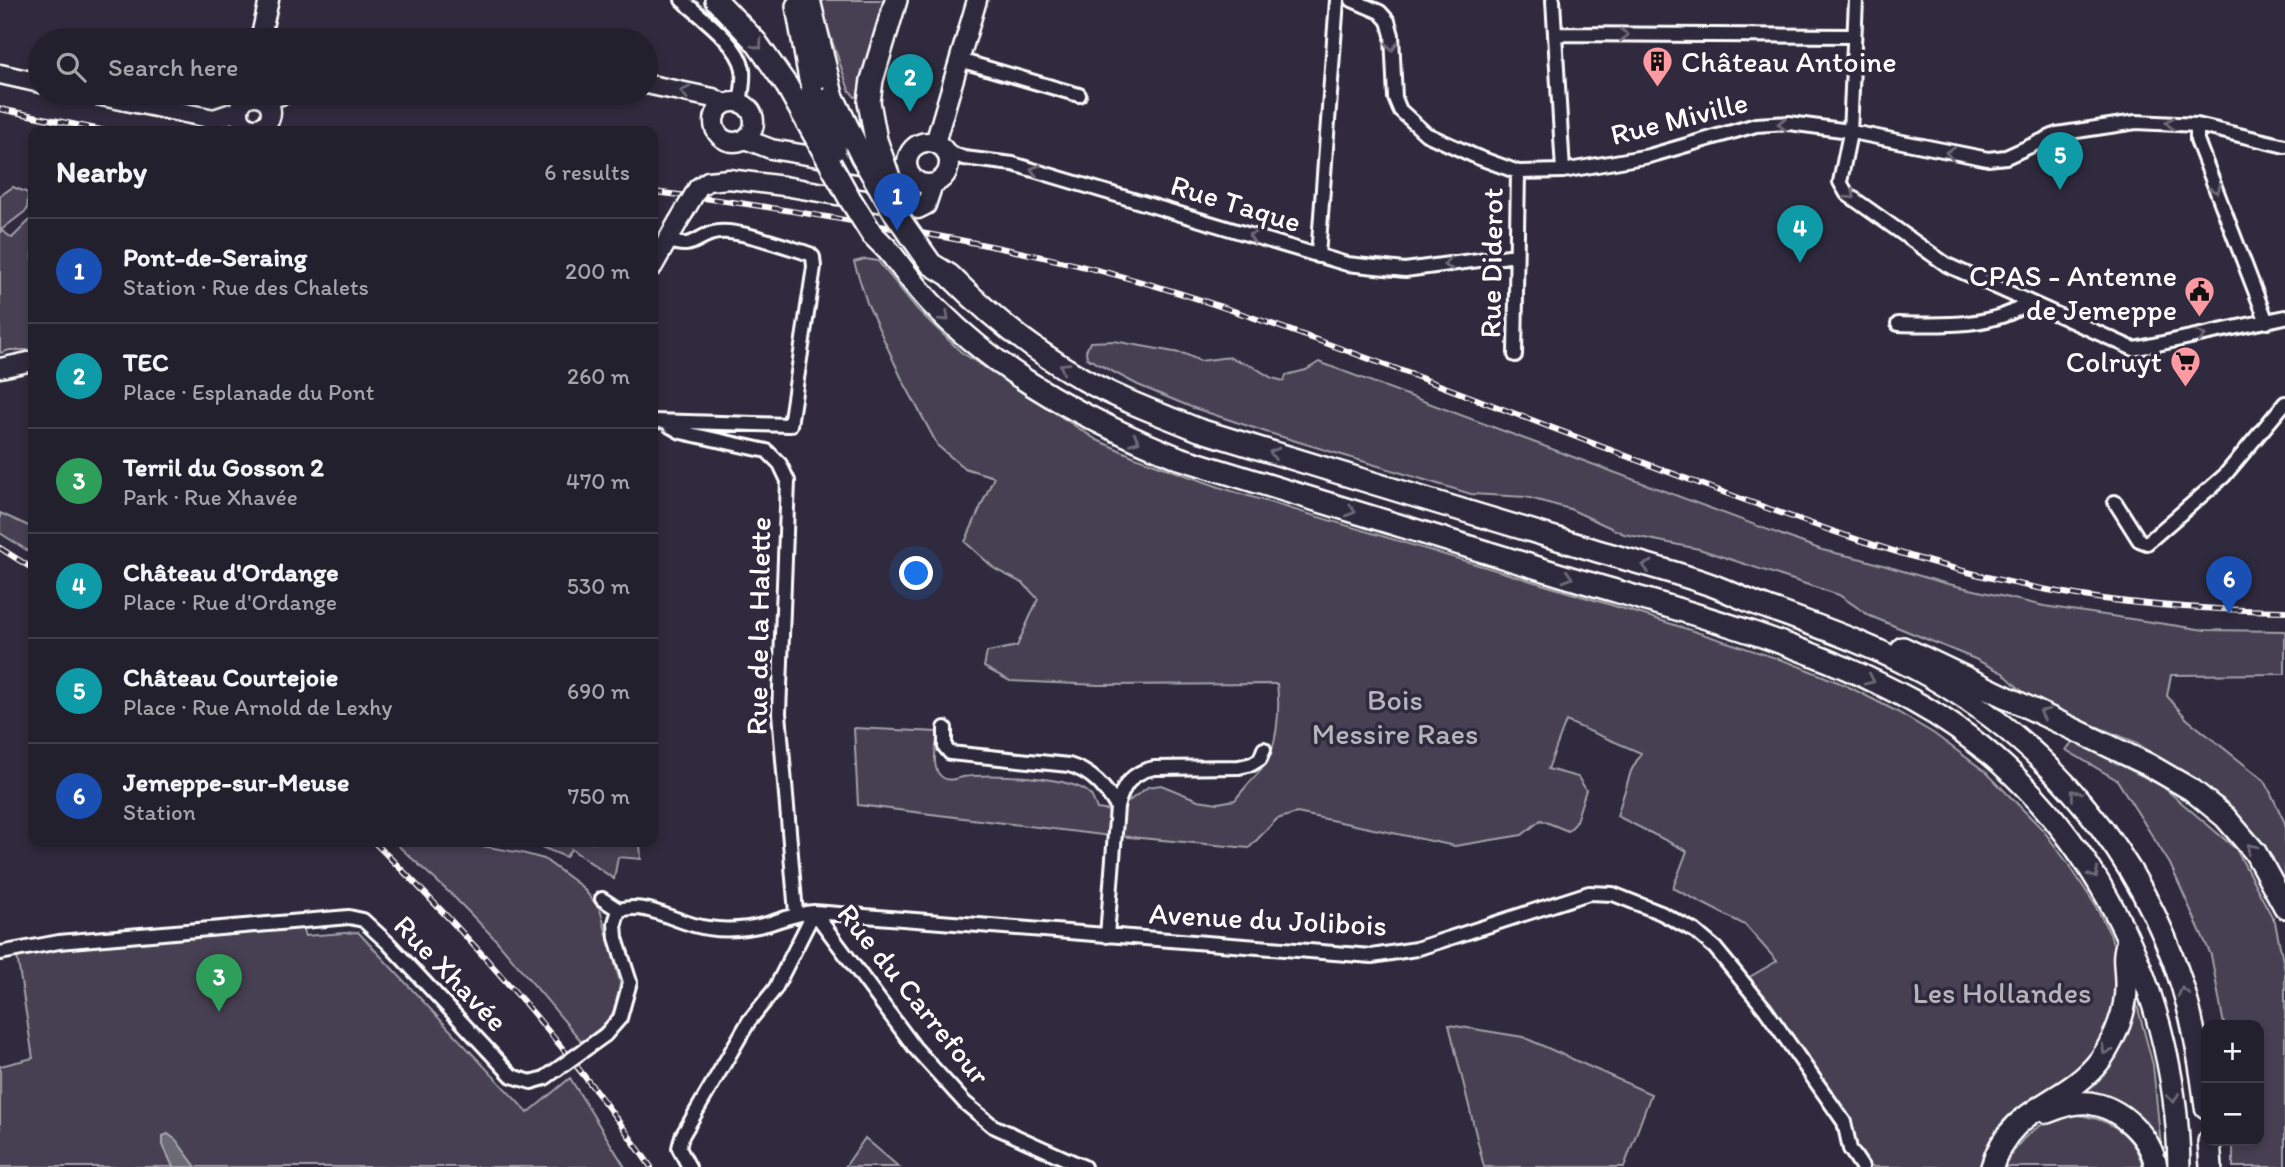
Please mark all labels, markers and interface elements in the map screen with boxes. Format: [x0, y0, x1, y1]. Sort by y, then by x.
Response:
one-way arrow [1619, 27, 1630, 42]
search box [28, 28, 658, 105]
one-way arrow [749, 37, 762, 49]
one-way arrow [1384, 41, 1399, 52]
place label: Château Antoine [1681, 43, 1897, 80]
building icon: Château Antoine [1641, 44, 1675, 88]
icon: search [52, 48, 90, 86]
text: Search here [108, 51, 238, 83]
pin: 2 [887, 54, 933, 112]
street label: Rue Miville [1606, 83, 1752, 153]
one-way arrow [679, 85, 691, 100]
one-way arrow [2165, 115, 2176, 130]
one-way arrow [1776, 116, 1787, 131]
pin: 5 [2037, 132, 2083, 190]
one-way arrow [1944, 146, 1956, 161]
text: Nearby [56, 153, 147, 190]
text: 6 results [544, 158, 630, 186]
one-way arrow [1029, 163, 1041, 178]
street label: Rue Taque [1166, 166, 1306, 240]
pin: 1 [874, 173, 920, 231]
one-way arrow [2208, 183, 2222, 195]
street label: Rue Diderot [1471, 187, 1511, 339]
one-way arrow [1843, 187, 1856, 199]
pin: 4 [1777, 205, 1823, 263]
one-way arrow [1247, 230, 1259, 245]
text: Pont-de-Seraing [123, 241, 307, 273]
one-way arrow [1442, 256, 1454, 271]
text: 1 [74, 257, 84, 285]
text: 200 m [565, 257, 630, 285]
place label: CPAS - Antenne de Jemeppe [1969, 257, 2177, 328]
text: Station · Rue des Chalets [123, 273, 369, 301]
public building icon: CPAS - Antenne de Jemeppe [2183, 275, 2217, 319]
one-way arrow [937, 308, 950, 321]
one-way arrow [2195, 330, 2207, 345]
place label: Colruyt [2066, 343, 2162, 380]
supermarket icon: Colruyt [2168, 344, 2202, 388]
text: TEC [123, 346, 169, 378]
text: 2 [73, 362, 85, 390]
text: 260 m [567, 362, 630, 390]
one-way arrow [1059, 363, 1072, 376]
text: Place · Esplanade du Pont [123, 378, 374, 406]
one-way arrow [1128, 431, 1140, 445]
one-way arrow [1268, 447, 1280, 462]
text: Terril du Gosson 2 [123, 451, 324, 483]
text: 3 [73, 467, 85, 495]
text: 470 m [566, 467, 630, 495]
text: Park · Rue Xhavée [123, 483, 298, 511]
one-way arrow [1344, 503, 1356, 517]
street label: Rue de la Halette [738, 516, 778, 736]
text: Château d'Ordange [123, 556, 339, 588]
your location [899, 556, 933, 590]
pin: 6 [2206, 556, 2252, 614]
one-way arrow [1641, 560, 1653, 575]
one-way arrow [1562, 569, 1574, 583]
text: 4 [72, 572, 86, 600]
text: 530 m [567, 572, 630, 600]
text: Place · Rue d'Ordange [123, 588, 337, 616]
text: Château Courtejoie [123, 661, 338, 693]
one-way arrow [1862, 671, 1875, 685]
text: 5 [73, 677, 85, 705]
text: 690 m [567, 677, 630, 705]
park label: Bois Messire Raes [1312, 681, 1478, 752]
text: Place · Rue Arnold de Lexhy [123, 693, 392, 721]
one-way arrow [2039, 708, 2051, 722]
text: Jemeppe-sur-Meuse [123, 766, 349, 798]
text: 6 [73, 782, 85, 810]
text: 750 m [568, 782, 630, 810]
one-way arrow [2070, 790, 2083, 802]
text: Station [123, 798, 196, 826]
one-way arrow [2246, 844, 2259, 856]
one-way arrow [2085, 866, 2098, 879]
street label: Avenue du Jolibois [1148, 894, 1388, 944]
street label: Rue du Carrefour [830, 896, 999, 1093]
street label: Rue Xhavée [386, 907, 516, 1039]
pin: 3 [196, 954, 242, 1012]
park label: Les Hollandes [1913, 974, 2091, 1011]
one-way arrow [2177, 986, 2191, 998]
map controls [2201, 1020, 2264, 1146]
button: + [2201, 1020, 2264, 1083]
one-way arrow [2101, 1042, 2114, 1055]
button: − [2201, 1083, 2264, 1146]
one-way arrow [2165, 1092, 2180, 1103]

